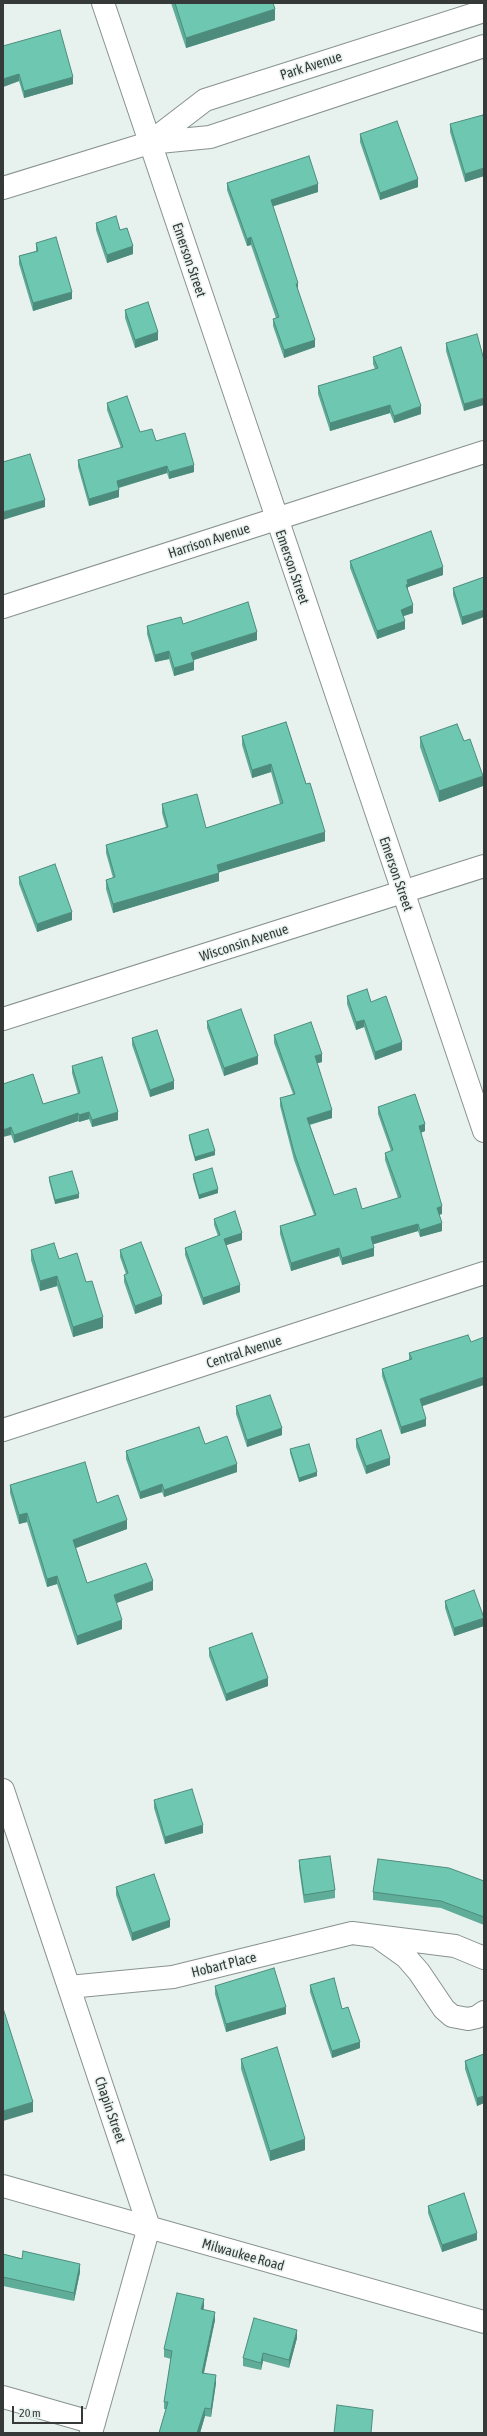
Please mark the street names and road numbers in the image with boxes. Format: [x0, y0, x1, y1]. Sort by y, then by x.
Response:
street label: Park Avenue [278, 48, 344, 84]
street label: Emerson Street [168, 221, 210, 299]
street label: Harrison Avenue [166, 520, 252, 562]
street label: Emerson Street [271, 528, 313, 606]
street label: Emerson Street [375, 835, 417, 913]
street label: Wisconsin Avenue [197, 921, 291, 965]
street label: Central Avenue [204, 1332, 284, 1372]
street label: Hobart Place [190, 1949, 258, 1981]
street label: Chapin Street [91, 2075, 129, 2145]
street label: Milwaukee Road [200, 2235, 286, 2275]

